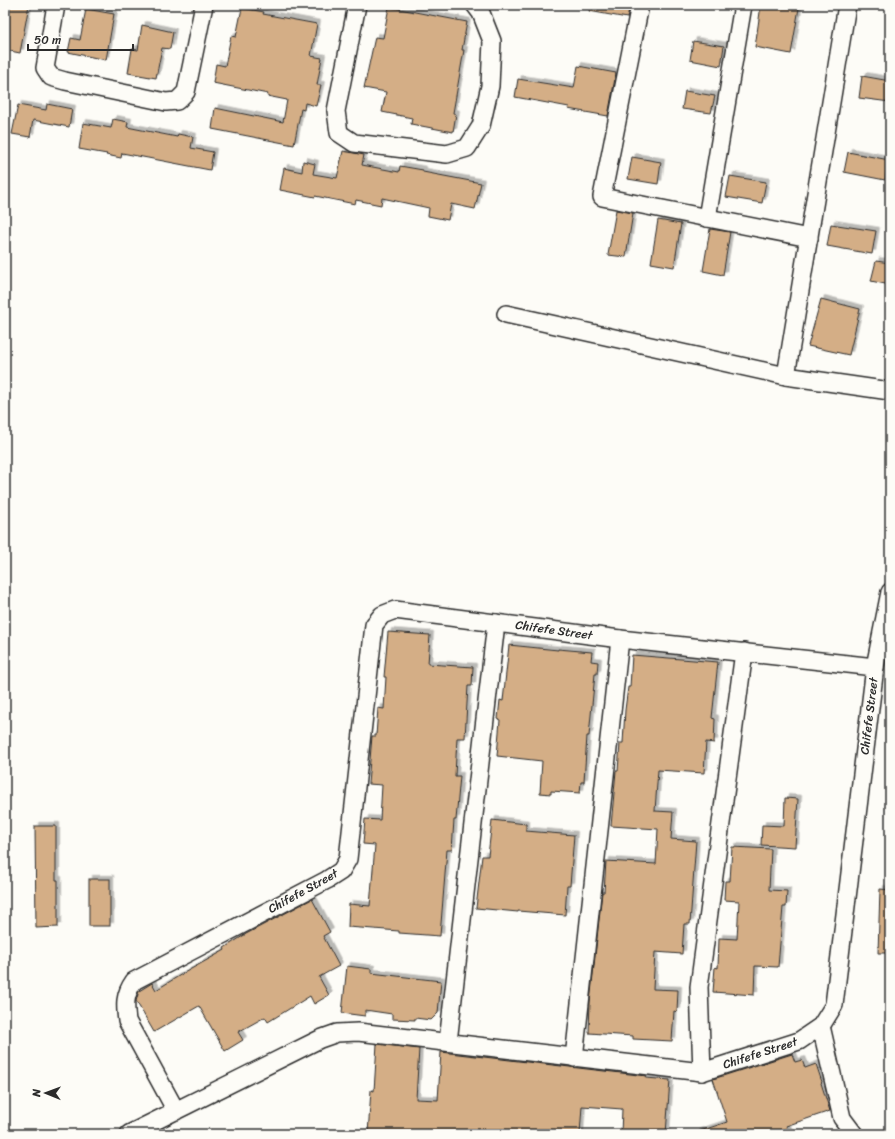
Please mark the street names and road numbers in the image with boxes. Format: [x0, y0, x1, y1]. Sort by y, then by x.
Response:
street label: Chifefe Street [514, 614, 595, 646]
street label: Chifefe Street [853, 675, 885, 756]
street label: Chifefe Street [264, 862, 343, 919]
street label: Chifefe Street [720, 1030, 801, 1075]

